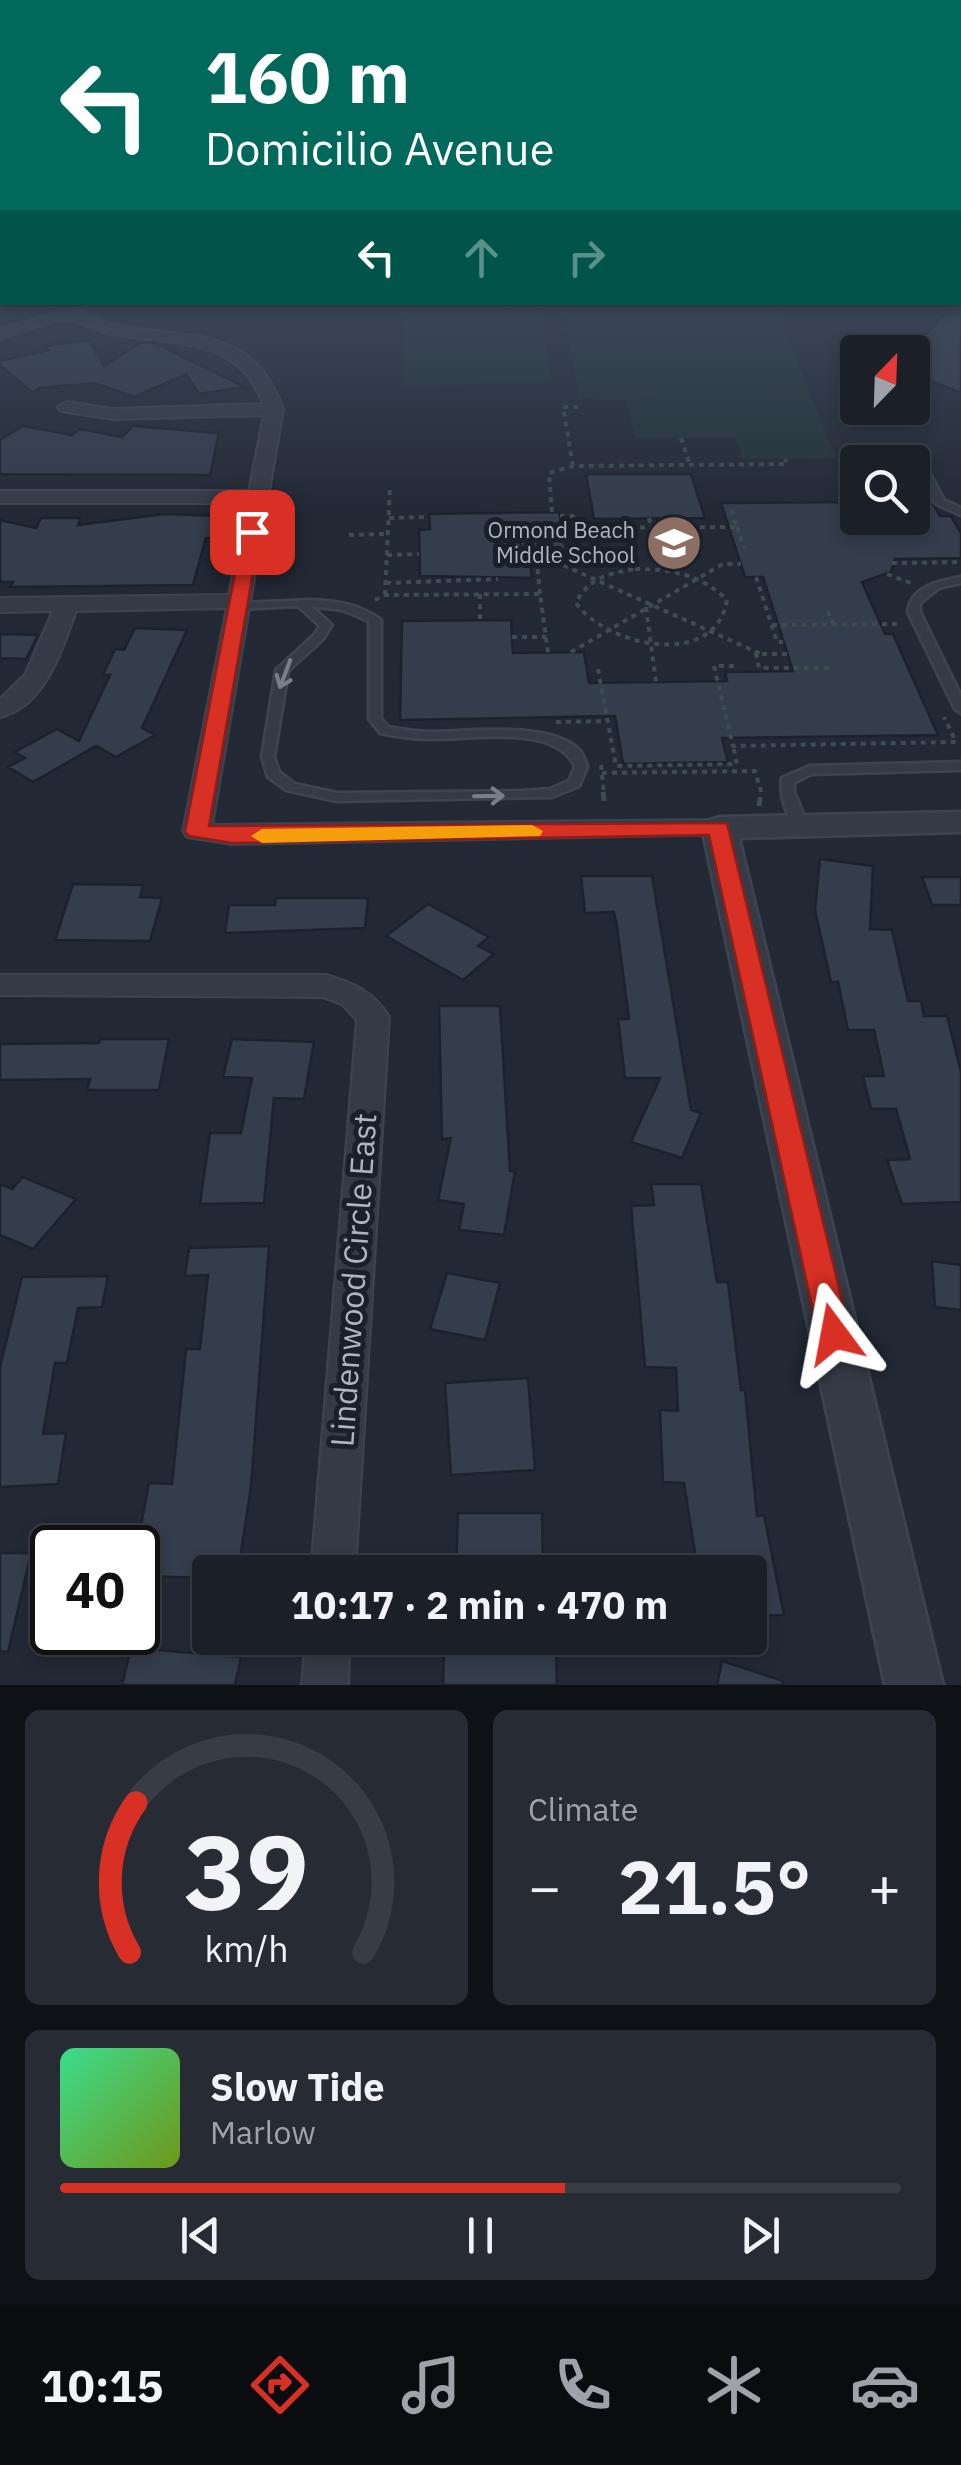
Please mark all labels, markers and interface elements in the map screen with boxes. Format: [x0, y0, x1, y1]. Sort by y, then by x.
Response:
text: 160 m [205, 31, 410, 122]
icon: left [40, 40, 170, 170]
text: Domicilio Avenue [205, 119, 554, 177]
icon: left [349, 230, 404, 285]
icon: ahead [454, 230, 509, 285]
icon: right [559, 230, 614, 285]
north arrow [840, 335, 930, 425]
map controls [840, 335, 930, 535]
button: search [840, 445, 930, 535]
pin [210, 490, 295, 575]
icon: arrive [225, 505, 280, 560]
school or university icon: Ormond Beach Middle School [644, 513, 704, 573]
place label: Ormond Beach Middle School [488, 515, 635, 569]
one-way arrow [275, 658, 293, 689]
one-way arrow [472, 786, 504, 805]
street label: Lindenwood Circle East [320, 1112, 386, 1448]
position arrow [782, 1282, 886, 1386]
speed limit sign: 40 [30, 1525, 160, 1655]
text: 10:17 · 2 min · 470 m [291, 1580, 668, 1629]
text: Climate [528, 1788, 638, 1830]
text: 39 [184, 1803, 309, 1939]
text: 21.5° [618, 1837, 811, 1935]
text: − [528, 1851, 561, 1922]
text: + [868, 1851, 901, 1922]
text: km/h [204, 1925, 289, 1972]
text: Slow Tide [210, 2062, 385, 2111]
text: Marlow [210, 2111, 316, 2153]
icon: previous [173, 2208, 228, 2263]
icon: pause [453, 2208, 508, 2263]
icon: next [733, 2208, 788, 2263]
icon: directions [245, 2350, 315, 2420]
icon: music [396, 2350, 466, 2420]
icon: phone [548, 2350, 618, 2420]
icon: climate [699, 2350, 769, 2420]
icon: car [850, 2350, 920, 2420]
text: 10:15 [41, 2356, 164, 2414]

